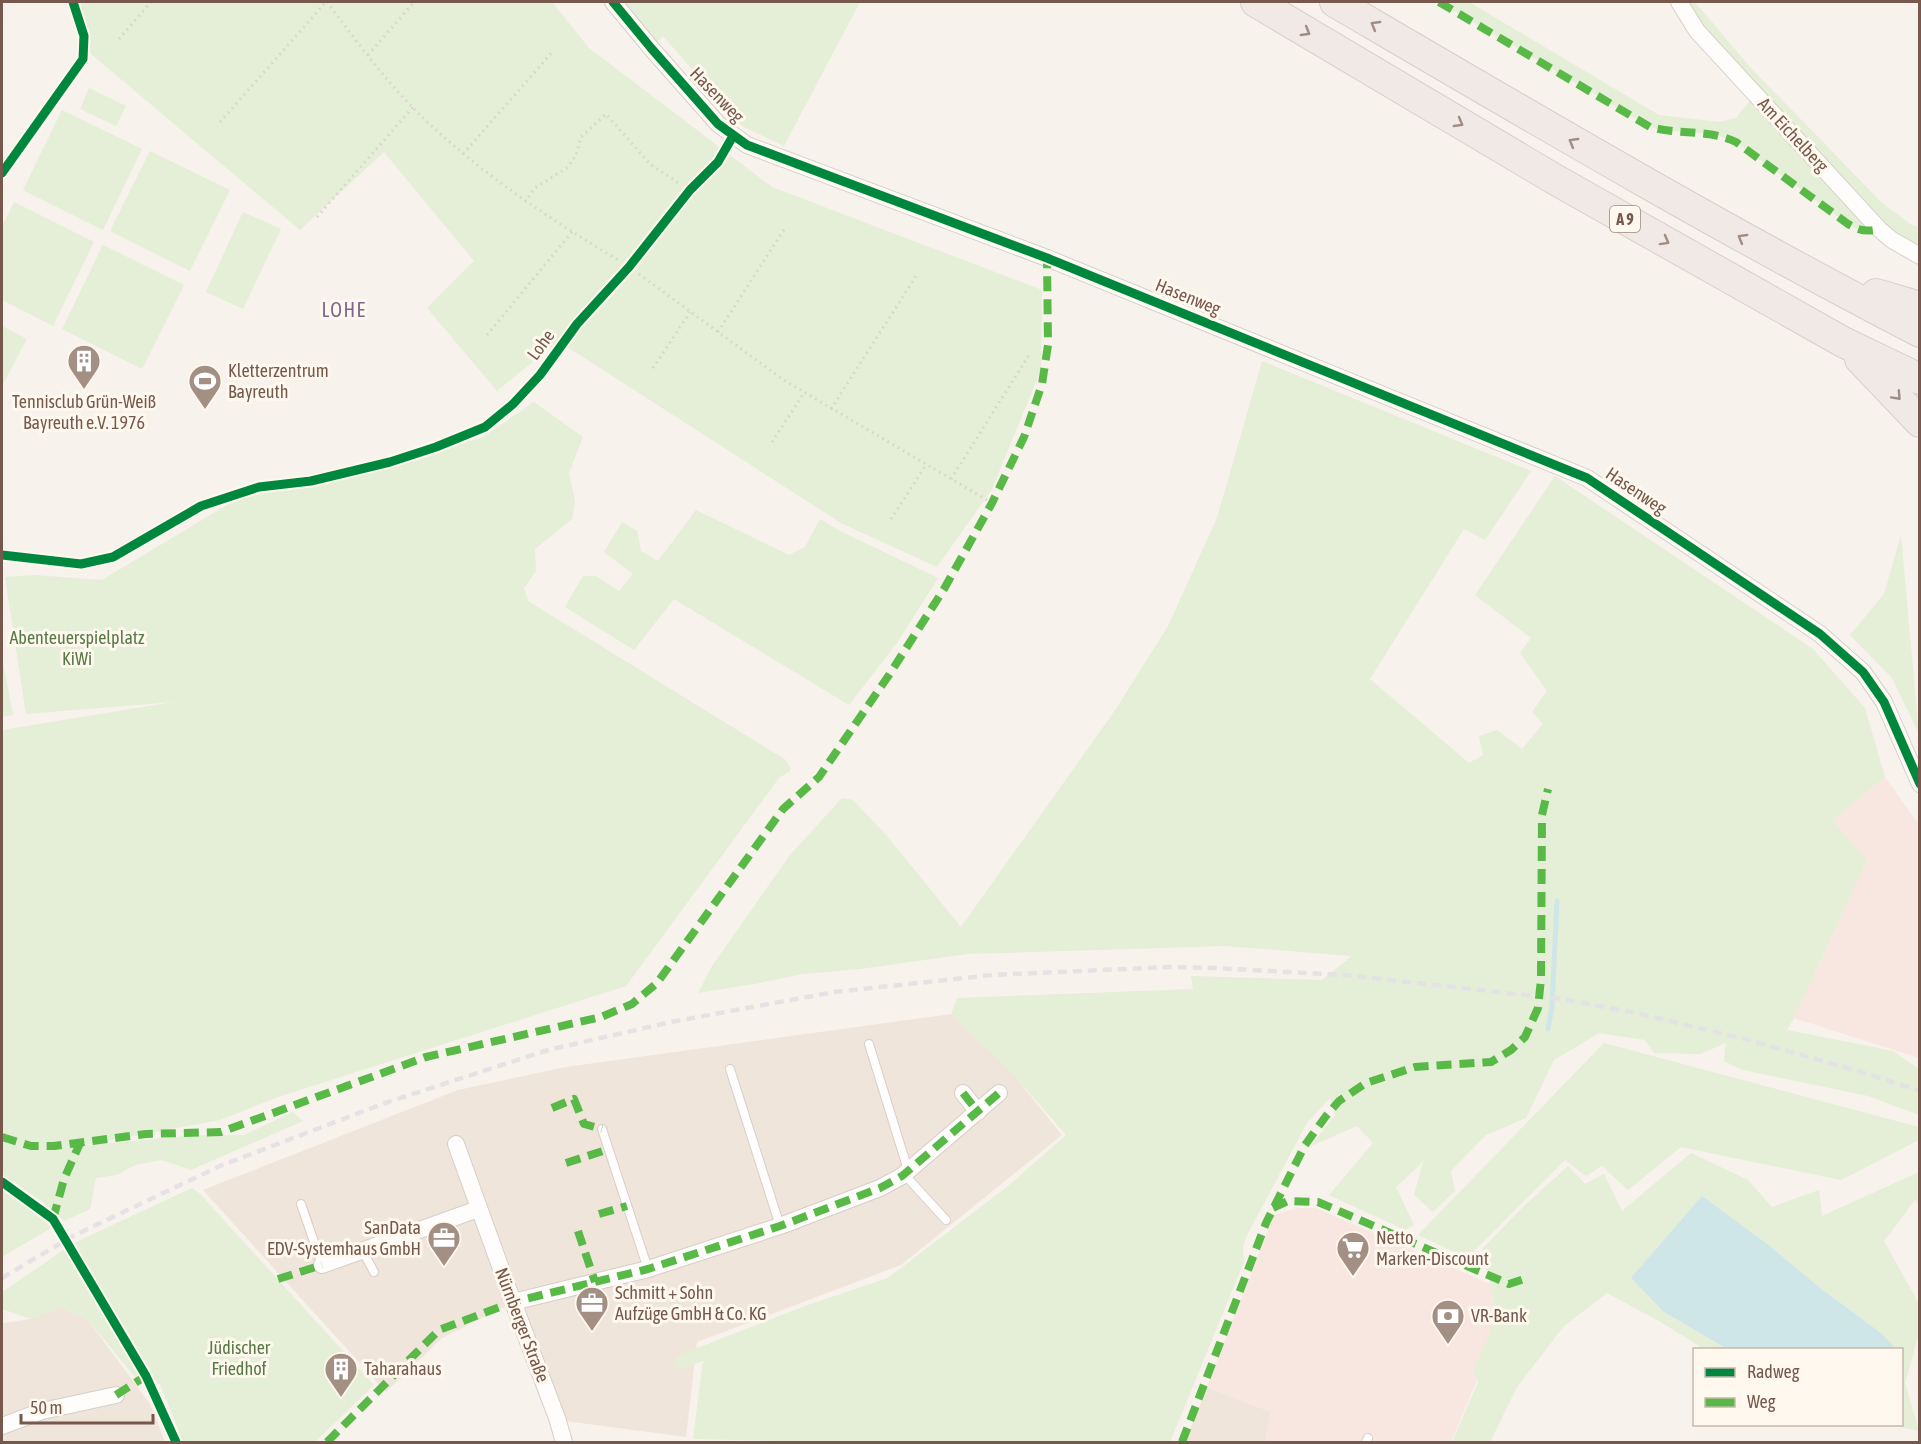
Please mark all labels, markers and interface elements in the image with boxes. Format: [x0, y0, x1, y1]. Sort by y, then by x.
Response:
one-way arrow [1371, 21, 1381, 32]
one-way arrow [1300, 24, 1310, 36]
street label: Hasenweg [686, 63, 749, 127]
street label: Am Eichelberg [1754, 93, 1833, 176]
one-way arrow [1453, 116, 1464, 127]
one-way arrow [1569, 137, 1579, 149]
road number: A 9 [1610, 206, 1640, 232]
one-way arrow [1659, 234, 1669, 245]
one-way arrow [1738, 234, 1748, 245]
street label: Hasenweg [1152, 274, 1224, 319]
district label: LOHE [321, 298, 367, 321]
street label: Lohe [523, 325, 559, 364]
building icon: Tennisclub Grün-Weiß Bayreuth e.V. 1976 [66, 343, 102, 390]
place label: Kletterzentrum Bayreuth [228, 360, 329, 402]
sports icon: Kletterzentrum Bayreuth [187, 363, 223, 410]
one-way arrow [1890, 389, 1901, 400]
place label: Tennisclub Grün-Weiß Bayreuth e.V. 1976 [12, 391, 156, 433]
street label: Hasenweg [1602, 463, 1671, 519]
park label: Abenteuerspielplatz KiWi [10, 627, 145, 669]
place label: SanData EDV-Systemhaus GmbH [267, 1217, 421, 1259]
office icon: SanData EDV-Systemhaus GmbH [426, 1220, 462, 1267]
place label: Netto Marken-Discount [1376, 1227, 1489, 1269]
supermarket icon: Netto Marken-Discount [1335, 1230, 1371, 1277]
street label: Nürnberger Straße [491, 1265, 554, 1385]
place label: Schmitt + Sohn Aufzüge GmbH & Co. KG [615, 1282, 767, 1324]
office icon: Schmitt + Sohn Aufzüge GmbH & Co. KG [574, 1285, 610, 1332]
bank icon: VR-Bank [1430, 1298, 1466, 1345]
place label: VR-Bank [1471, 1305, 1527, 1326]
park label: Jüdischer Friedhof [208, 1337, 271, 1379]
legend [1693, 1348, 1903, 1426]
building icon: Taharahaus [323, 1351, 359, 1398]
place label: Taharahaus [364, 1358, 442, 1379]
text: Radweg [1747, 1361, 1800, 1382]
scale bar [21, 1387, 153, 1425]
text: Weg [1747, 1391, 1776, 1412]
text: 50 m [30, 1397, 62, 1418]

